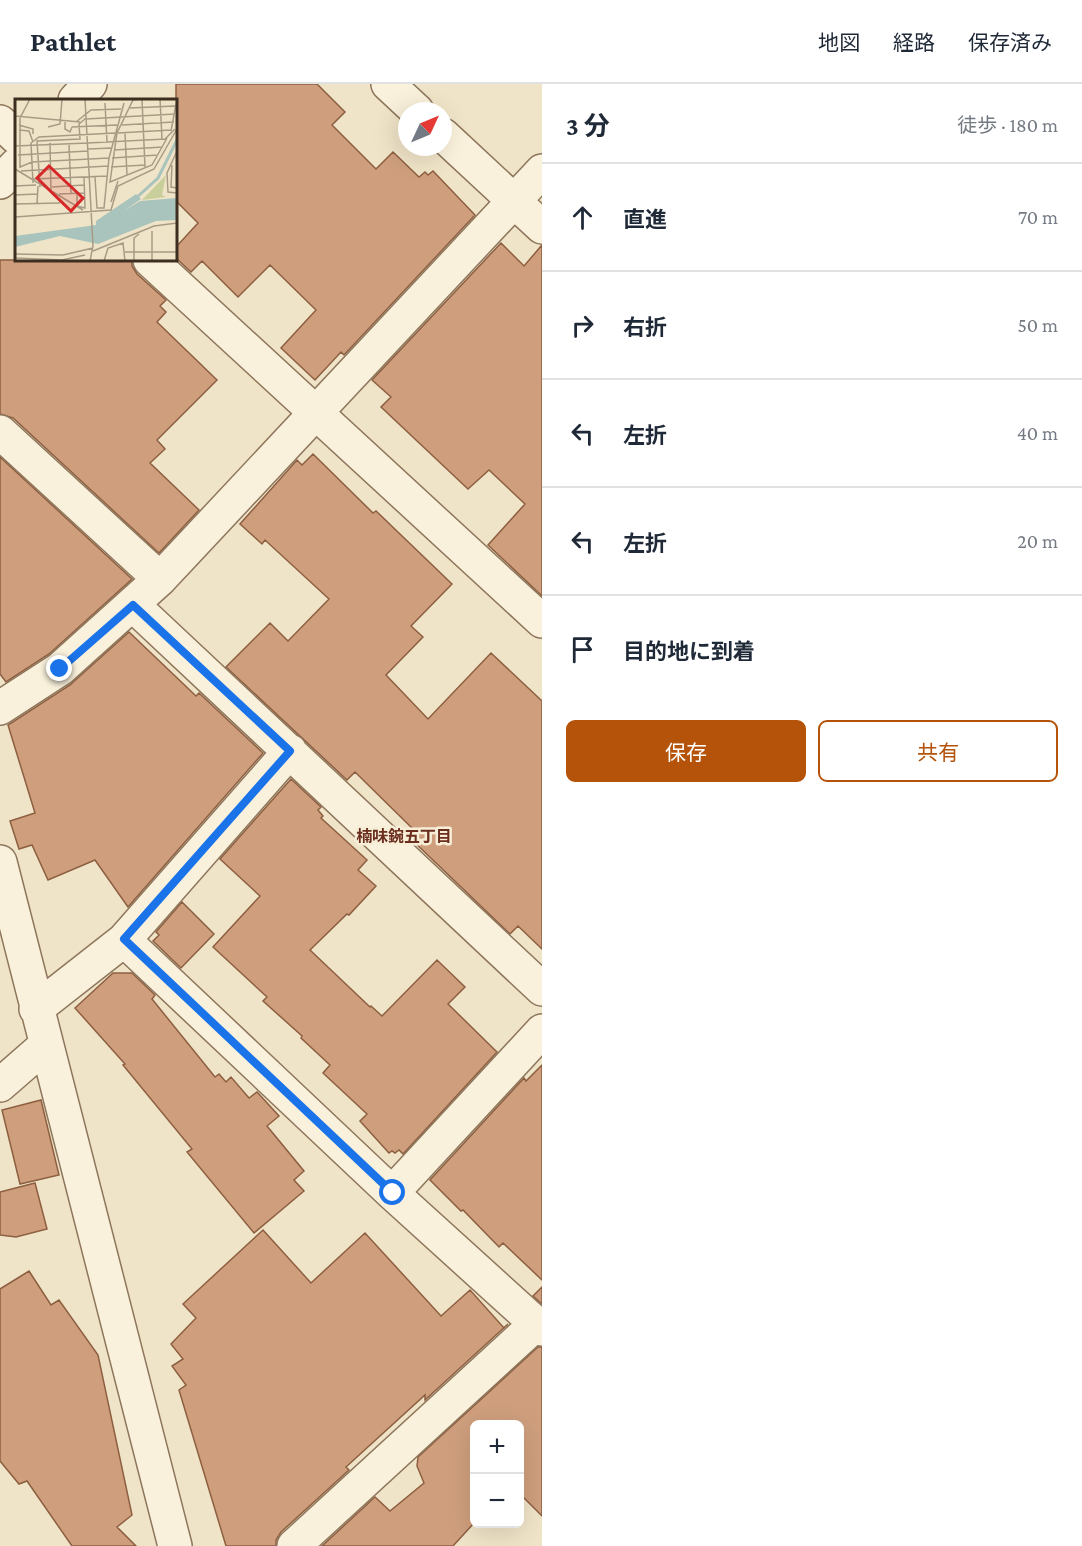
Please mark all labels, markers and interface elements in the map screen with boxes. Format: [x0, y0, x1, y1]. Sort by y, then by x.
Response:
text: Pathlet [30, 26, 116, 57]
text: 地図 [818, 31, 860, 55]
text: 経路 [893, 31, 935, 55]
text: 保存済み [968, 31, 1052, 55]
inset map [15, 99, 177, 261]
north arrow [398, 102, 452, 156]
text: 3 分 [566, 112, 610, 141]
text: 徒歩 · 180 m [957, 114, 1058, 136]
icon: ahead [566, 201, 599, 234]
text: 70 m [1018, 206, 1058, 228]
text: 直進 [623, 207, 667, 232]
icon: right [566, 309, 599, 342]
text: 50 m [1017, 314, 1058, 336]
text: 右折 [623, 315, 667, 340]
icon: left [566, 417, 599, 450]
text: 40 m [1017, 422, 1058, 444]
text: 左折 [623, 423, 667, 448]
icon: left [566, 525, 599, 558]
text: 20 m [1017, 530, 1058, 552]
text: 左折 [623, 531, 667, 556]
icon: arrive [566, 633, 599, 666]
text: 目的地に到着 [623, 639, 755, 664]
route end [46, 655, 72, 681]
button: 保存 [566, 720, 806, 782]
button: 共有 [818, 720, 1058, 782]
district label: 楠味鋺五丁目 [356, 828, 452, 845]
route start [379, 1179, 405, 1205]
map controls [470, 1420, 524, 1528]
button: + [470, 1420, 524, 1474]
button: − [470, 1474, 524, 1528]

